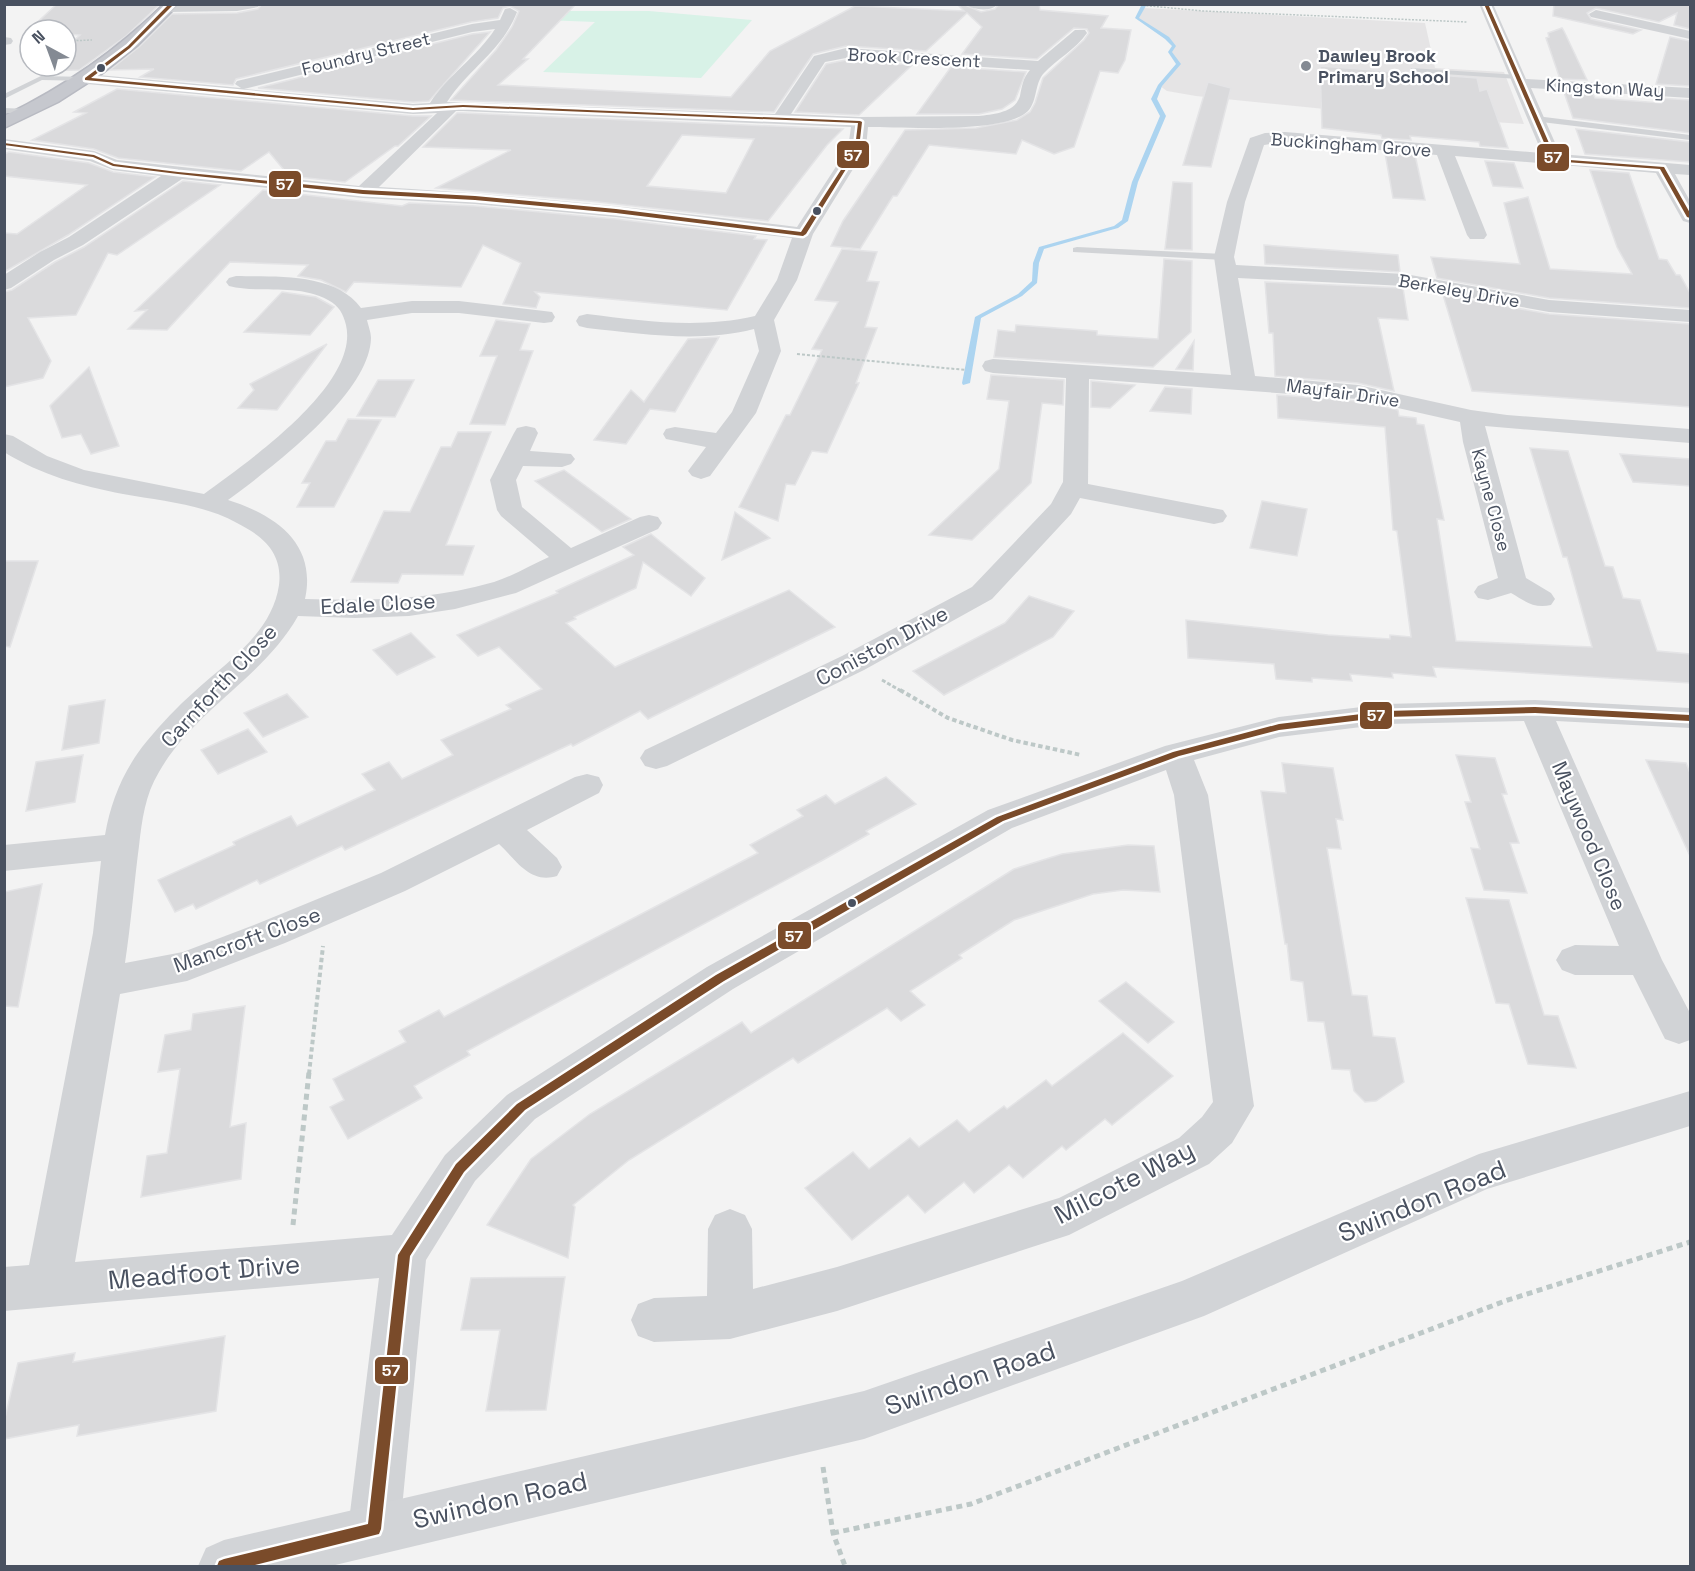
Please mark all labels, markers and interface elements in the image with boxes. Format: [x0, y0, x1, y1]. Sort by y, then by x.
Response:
north arrow [18, 18, 78, 78]
text: N [28, 26, 49, 49]
street label: Foundry Street [299, 26, 433, 81]
street label: Brook Crescent [847, 43, 981, 72]
place label: Dawley Brook Primary School [1318, 44, 1449, 88]
marker: Dawley Brook Primary School [1299, 59, 1313, 73]
unlabelled marker [95, 62, 107, 74]
street label: Kingston Way [1545, 73, 1665, 102]
street label: Buckingham Grove [1270, 127, 1432, 162]
line badge: 57 [836, 140, 870, 169]
line badge: 57 [1536, 143, 1570, 172]
text: 57 [844, 145, 862, 166]
text: 57 [1544, 147, 1562, 168]
line badge: 57 [268, 170, 302, 198]
text: 57 [276, 174, 294, 195]
unlabelled marker [811, 205, 823, 217]
street label: Berkeley Drive [1397, 268, 1522, 313]
street label: Mayfair Drive [1285, 373, 1401, 412]
street label: Kayne Close [1467, 446, 1516, 554]
street label: Edale Close [320, 587, 436, 620]
street label: Coniston Drive [811, 599, 953, 692]
street label: Carnforth Close [155, 618, 283, 753]
line badge: 57 [1359, 701, 1393, 730]
text: 57 [1367, 705, 1385, 726]
street label: Maywood Close [1546, 757, 1633, 914]
unlabelled marker [846, 897, 858, 909]
street label: Mancroft Close [169, 900, 324, 979]
line badge: 57 [777, 921, 812, 950]
text: 57 [785, 926, 803, 947]
street label: Milcote Way [1048, 1132, 1200, 1232]
street label: Swindon Road [1333, 1152, 1511, 1250]
street label: Meadfoot Drive [107, 1247, 301, 1297]
street label: Swindon Road [880, 1333, 1060, 1423]
line badge: 57 [374, 1356, 409, 1385]
text: 57 [382, 1360, 400, 1381]
street label: Swindon Road [409, 1463, 591, 1537]

